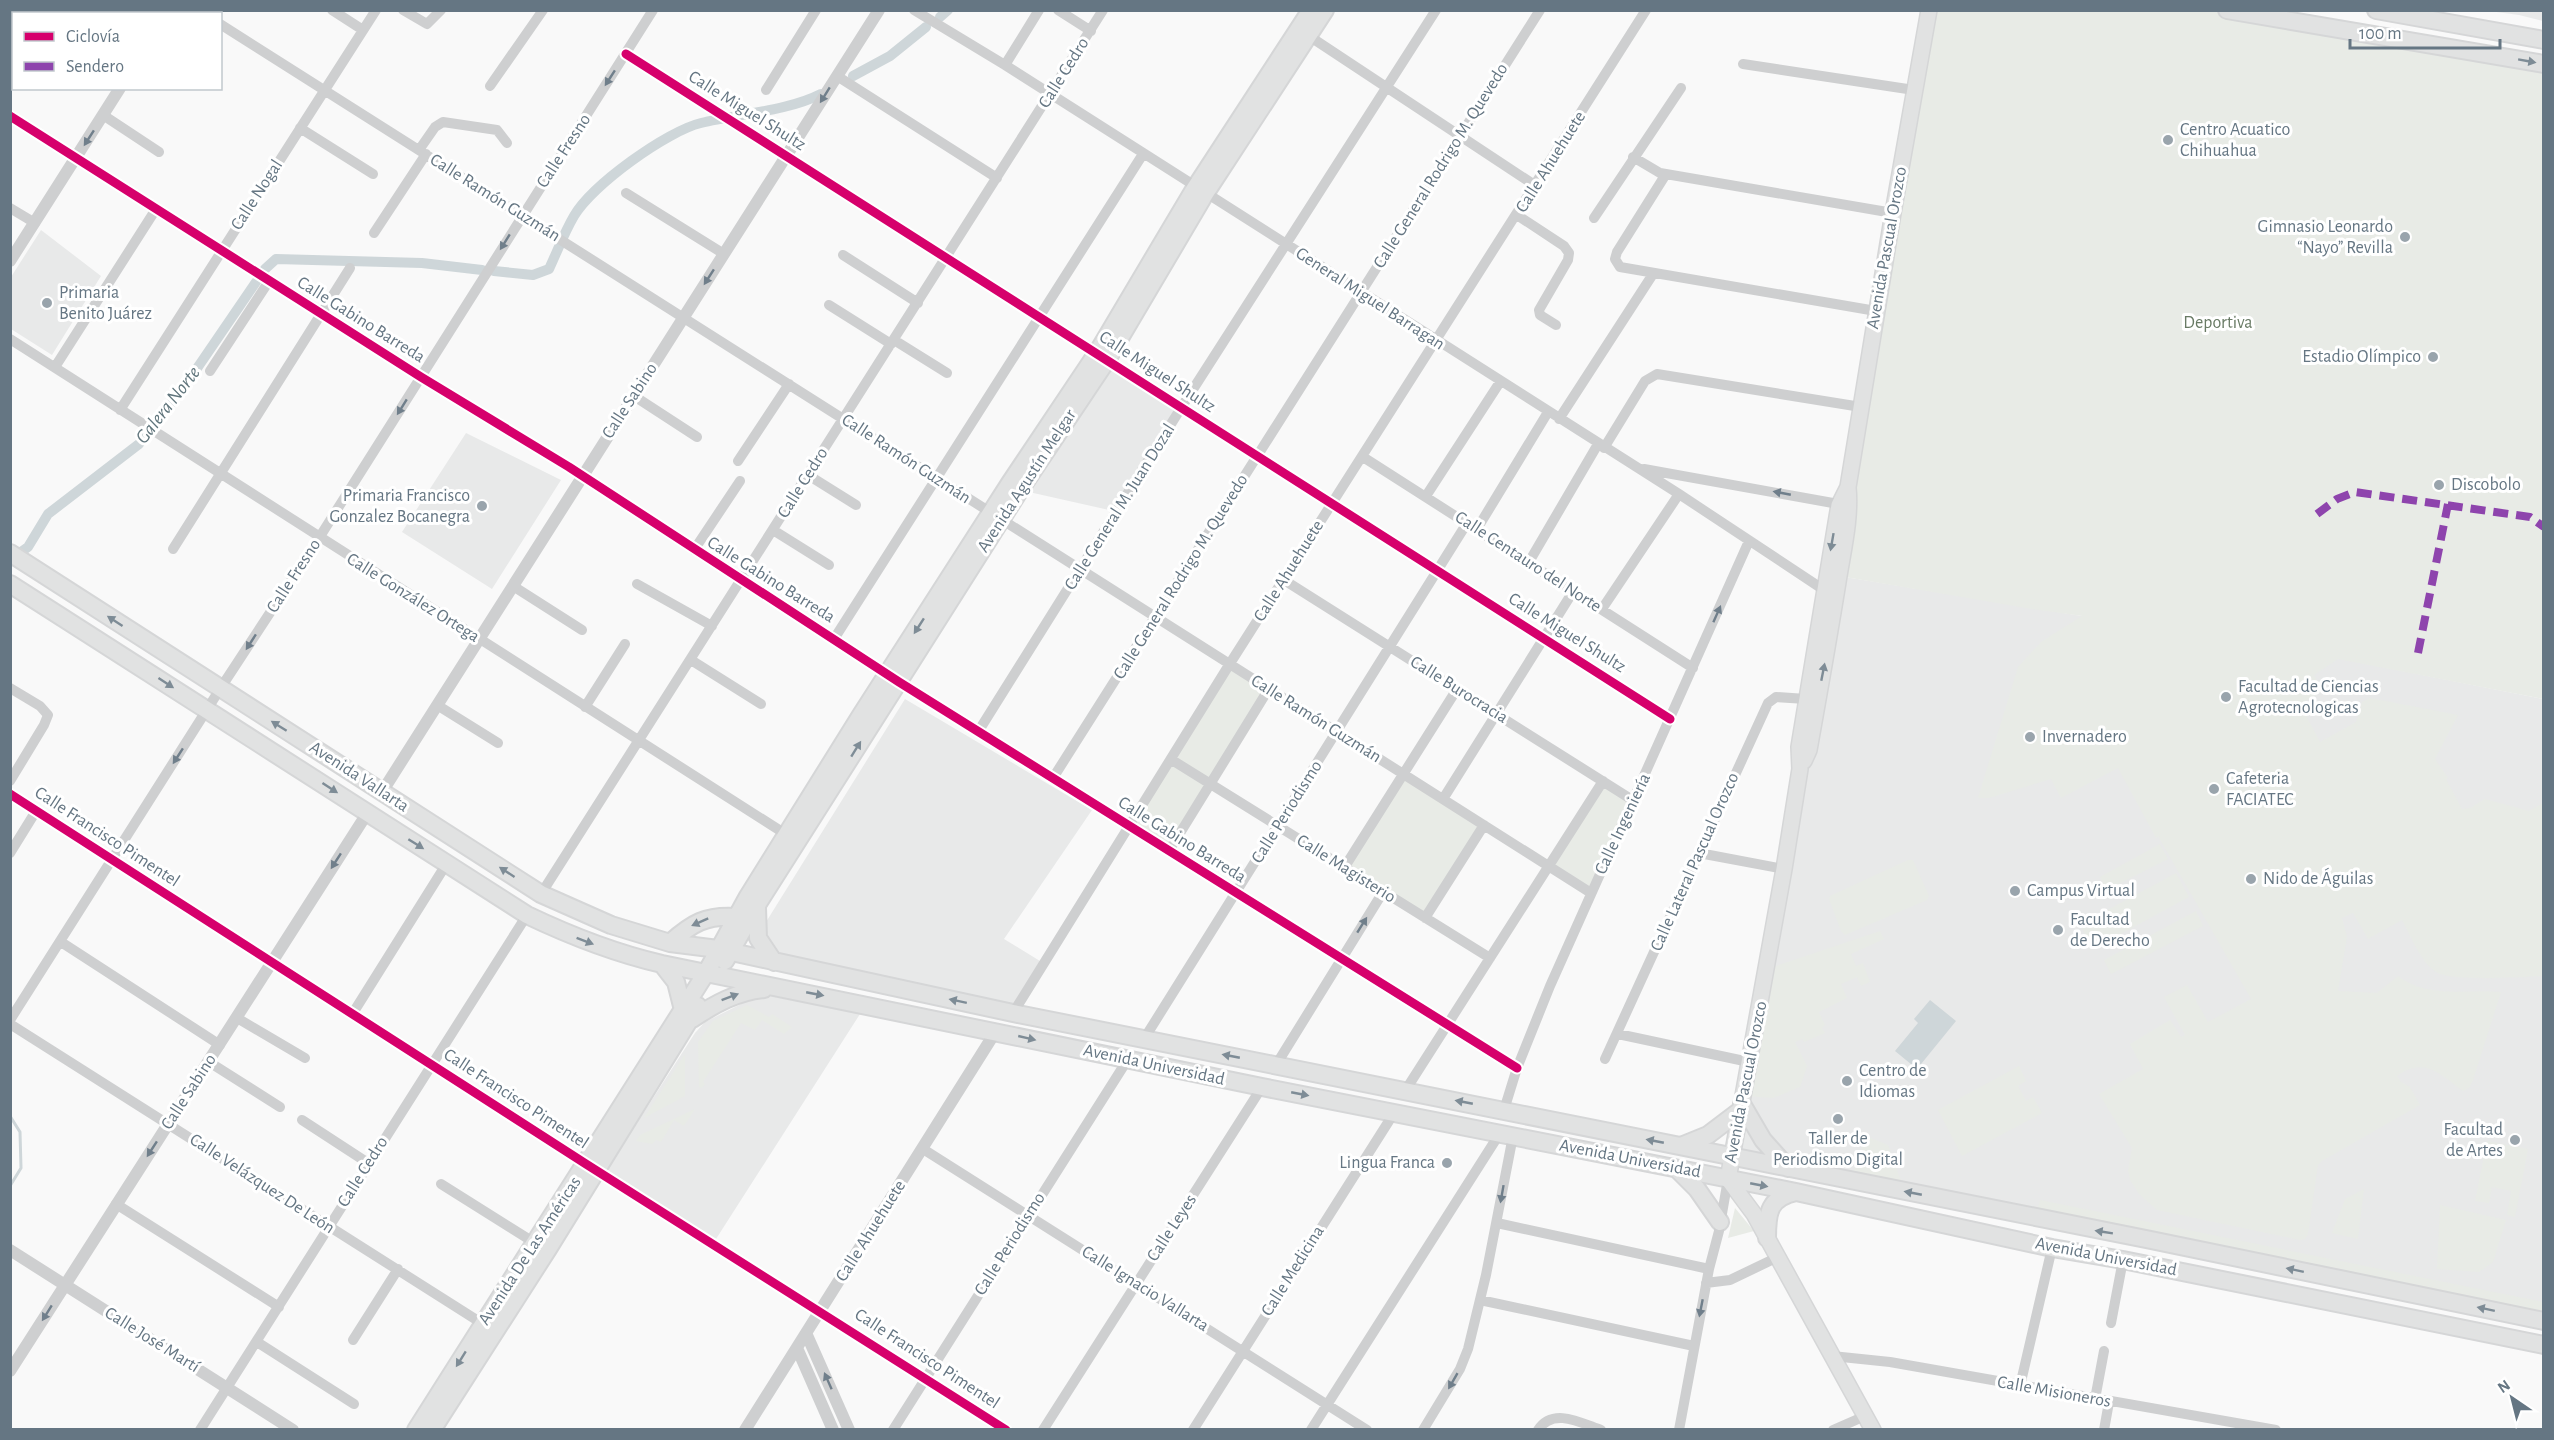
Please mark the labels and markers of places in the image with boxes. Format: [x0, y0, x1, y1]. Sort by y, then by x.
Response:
place label: Centro Acuatico Chihuahua [2180, 121, 2290, 160]
marker: Centro Acuatico Chihuahua [2161, 133, 2175, 147]
place label: Gimnasio Leonardo “Nayo” Revilla [2258, 218, 2393, 257]
marker: Gimnasio Leonardo “Nayo” Revilla [2398, 230, 2412, 244]
place label: Primaria Benito Juárez [59, 284, 152, 323]
marker: Primaria Benito Juárez [40, 296, 54, 310]
place label: Estadio Olímpico [2302, 348, 2421, 366]
marker: Estadio Olímpico [2426, 350, 2440, 364]
place label: Discobolo [2451, 476, 2521, 494]
marker: Discobolo [2432, 478, 2446, 492]
place label: Primaria Francisco Gonzalez Bocanegra [329, 487, 470, 526]
marker: Primaria Francisco Gonzalez Bocanegra [475, 499, 489, 513]
place label: Facultad de Ciencias Agrotecnologicas [2238, 678, 2379, 717]
marker: Facultad de Ciencias Agrotecnologicas [2219, 690, 2233, 704]
place label: Invernadero [2042, 728, 2127, 746]
marker: Invernadero [2023, 730, 2037, 744]
place label: Cafeteria FACIATEC [2226, 770, 2294, 809]
marker: Cafeteria FACIATEC [2207, 782, 2221, 796]
place label: Nido de Águilas [2263, 867, 2374, 888]
marker: Nido de Águilas [2244, 872, 2258, 886]
place label: Campus Virtual [2027, 882, 2135, 900]
marker: Campus Virtual [2008, 884, 2022, 898]
place label: Facultad de Derecho [2070, 911, 2150, 950]
marker: Facultad de Derecho [2051, 923, 2065, 937]
place label: Centro de Idiomas [1859, 1062, 1927, 1101]
marker: Centro de Idiomas [1840, 1074, 1854, 1088]
marker: Taller de Periodismo Digital [1831, 1112, 1845, 1126]
place label: Facultad de Artes [2443, 1121, 2503, 1160]
place label: Taller de Periodismo Digital [1773, 1130, 1903, 1169]
marker: Facultad de Artes [2508, 1133, 2522, 1147]
place label: Lingua Franca [1339, 1154, 1435, 1172]
marker: Lingua Franca [1440, 1156, 1454, 1170]

